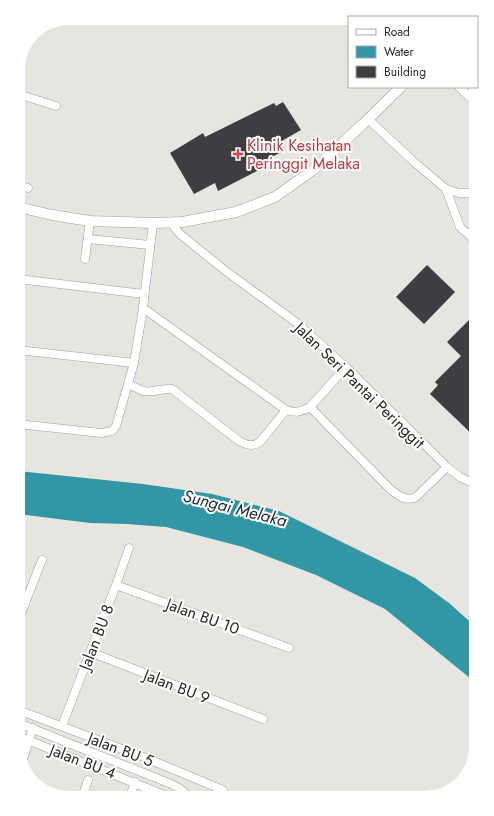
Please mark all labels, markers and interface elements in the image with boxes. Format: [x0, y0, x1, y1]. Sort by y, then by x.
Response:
legend [348, 16, 478, 88]
text: Road [384, 23, 410, 41]
text: Water [384, 43, 415, 61]
text: Building [384, 63, 426, 81]
place label: Klinik Kesihatan Peringgit Melaka [247, 134, 360, 175]
marker: Klinik Kesihatan Peringgit Melaka [232, 148, 244, 160]
street label: Jalan Seri Pantai Peringgit [288, 316, 430, 454]
water label: Sungai Melaka [181, 484, 290, 533]
street label: Jalan BU 10 [161, 592, 243, 640]
street label: Jalan BU 8 [73, 601, 119, 675]
street label: Jalan BU 9 [139, 663, 213, 710]
street label: Jalan BU 5 [83, 726, 157, 773]
street label: Jalan BU 4 [45, 738, 119, 785]

